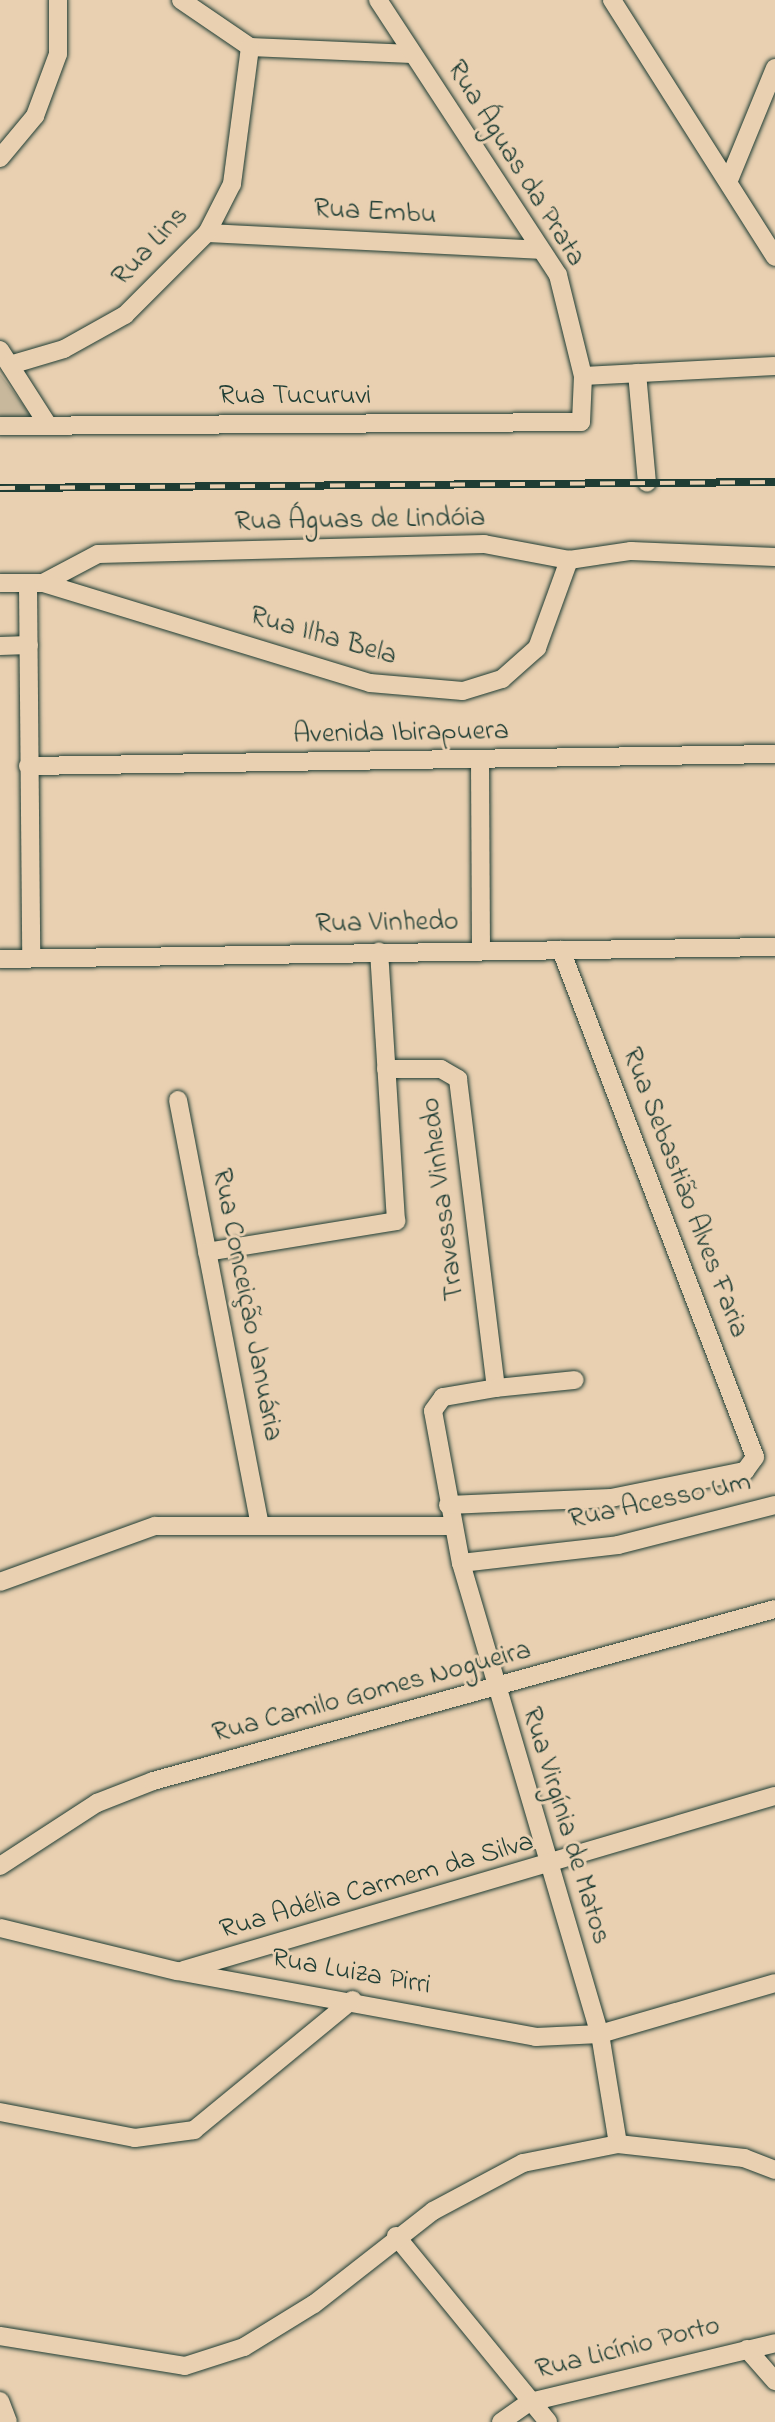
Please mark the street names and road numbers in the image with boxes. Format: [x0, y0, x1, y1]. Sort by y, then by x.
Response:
street label: Rua Águas da Prata [438, 55, 592, 273]
street label: Rua Embu [313, 193, 437, 233]
street label: Rua Lins [106, 200, 196, 294]
street label: Rua Tucuruvi [219, 380, 371, 414]
street label: Rua Águas de Lindóia [234, 502, 486, 540]
street label: Rua Ilha Bela [246, 600, 400, 674]
street label: Avenida Ibirapuera [293, 715, 509, 753]
street label: Rua Vinhedo [315, 906, 459, 942]
street label: Rua Sebastião Alves Faria [613, 1043, 755, 1343]
street label: Travessa Vinhedo [415, 1096, 473, 1302]
street label: Rua Conceição Januária [203, 1166, 289, 1444]
street label: Rua Acesso Um [566, 1466, 754, 1538]
street label: Rua Camilo Gomes Nogueira [209, 1634, 535, 1752]
street label: Rua Virgínia de Matos [513, 1703, 617, 1949]
street label: Rua Adélia Carmem da Silva [216, 1826, 538, 1948]
street label: Rua Luiza Pirri [269, 1943, 433, 2003]
street label: Rua Licínio Porto [532, 2310, 724, 2388]

